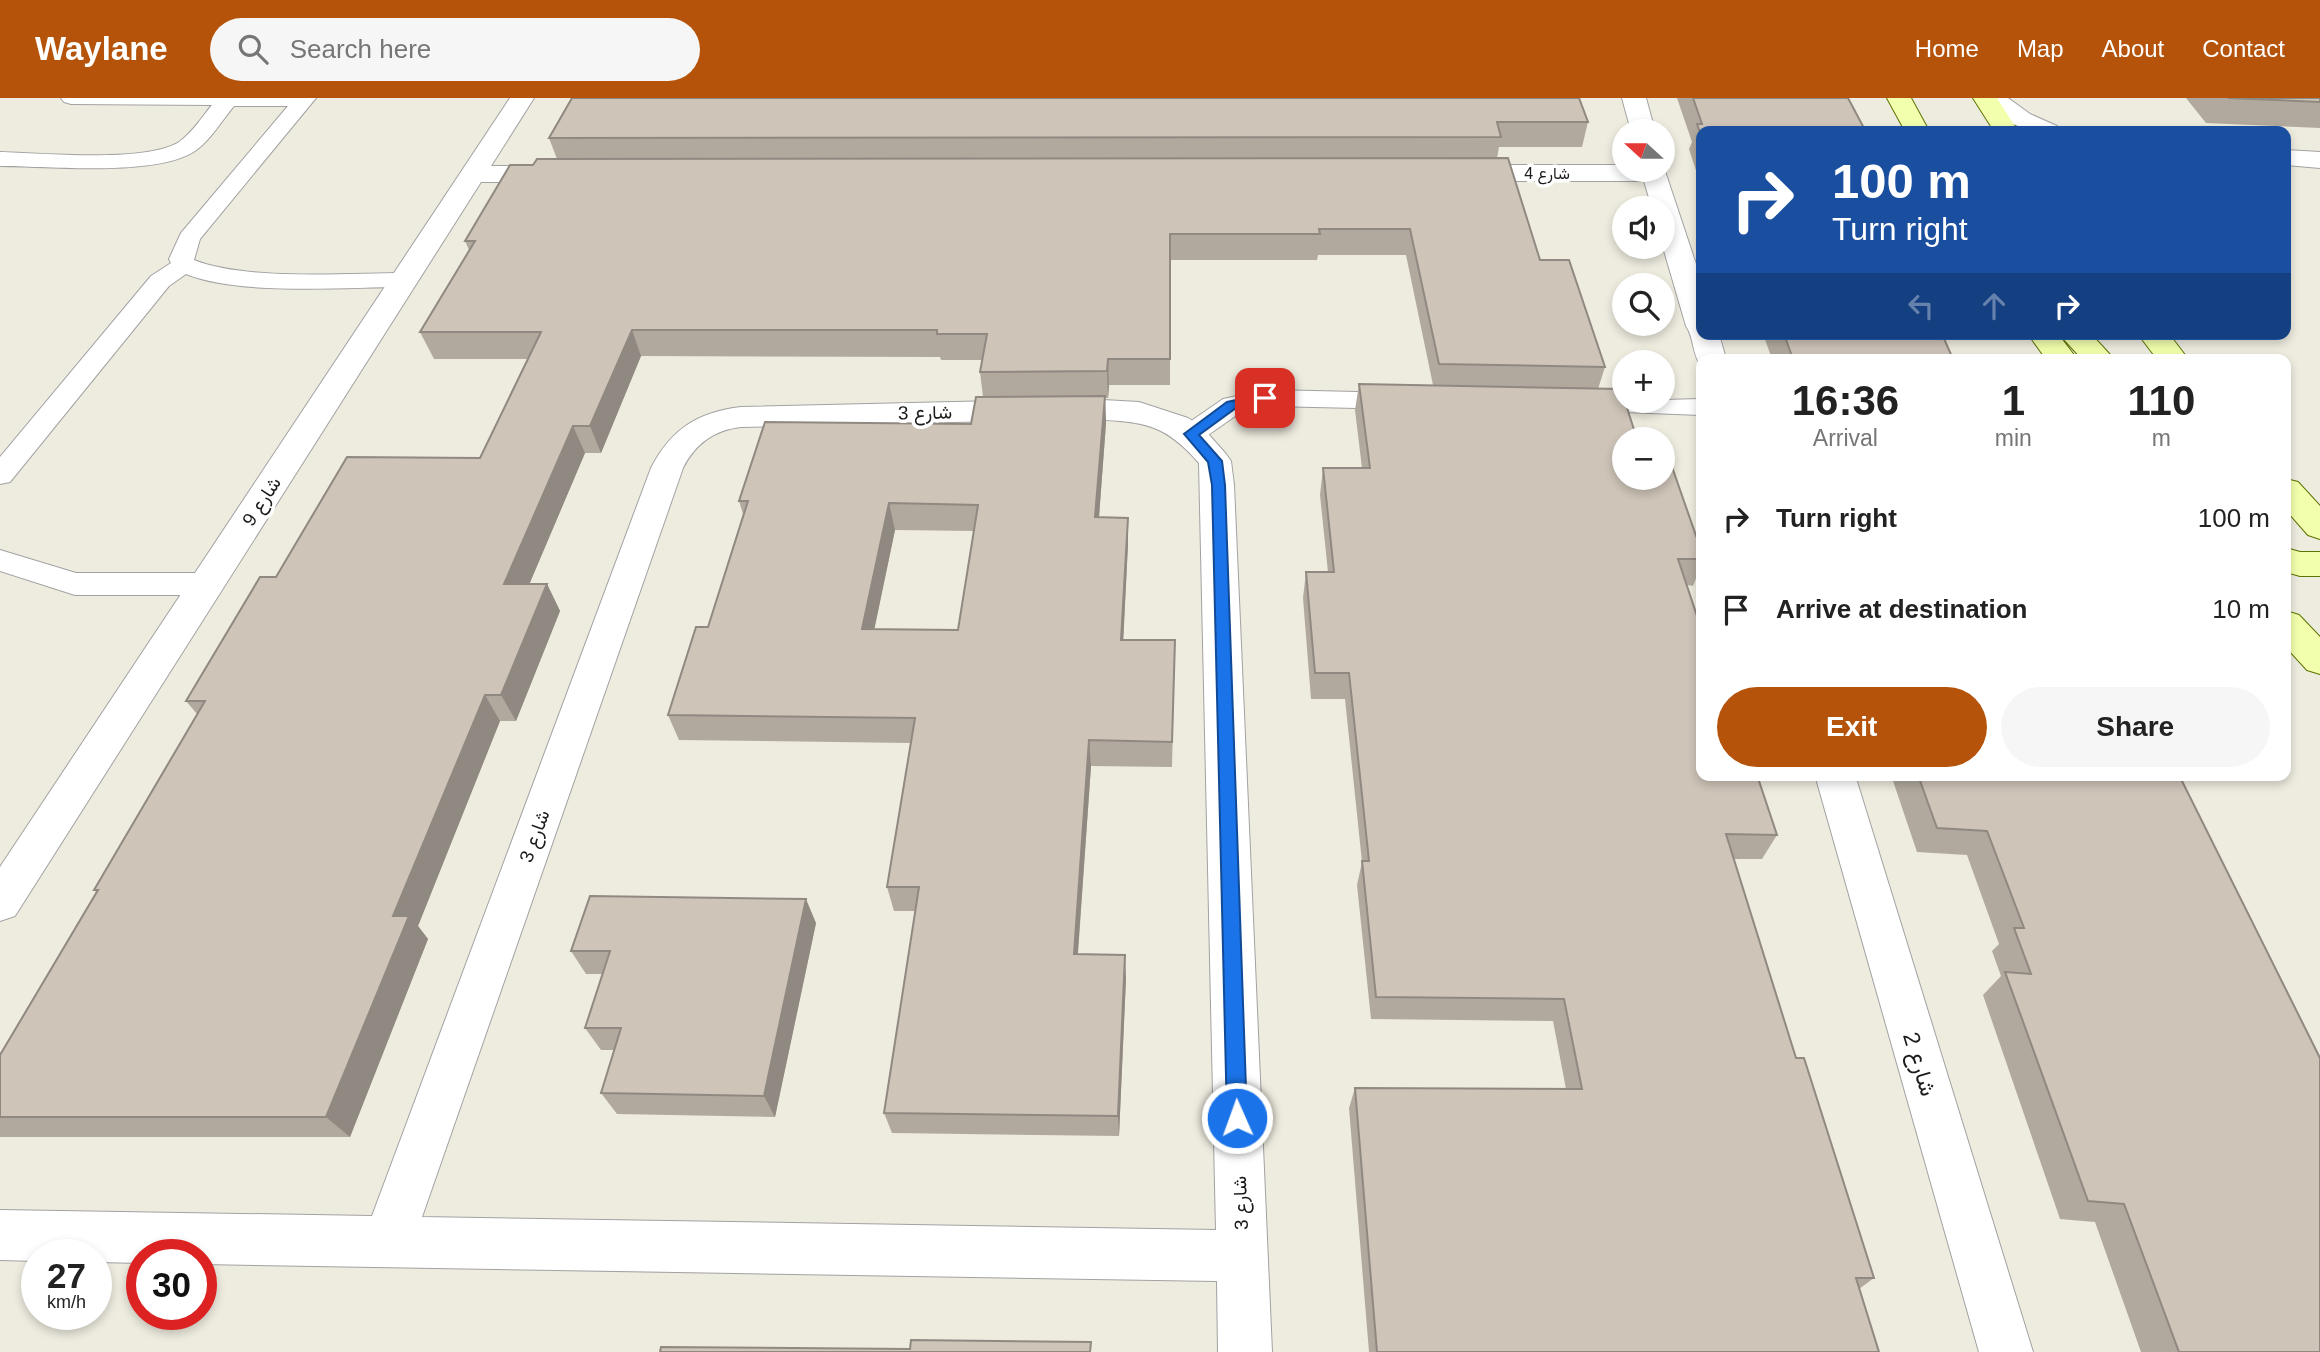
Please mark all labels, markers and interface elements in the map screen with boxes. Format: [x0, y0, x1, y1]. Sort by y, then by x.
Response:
search box [210, 18, 700, 81]
text: Waylane [35, 30, 168, 67]
icon: search [234, 30, 272, 68]
text: Search here [290, 34, 431, 64]
text: Home [1915, 35, 1979, 62]
text: Map [2017, 35, 2064, 62]
text: About [2102, 35, 2164, 62]
text: Contact [2202, 35, 2285, 62]
north arrow [1612, 119, 1675, 182]
map controls [1612, 119, 1675, 490]
icon: right [1717, 154, 1808, 245]
text: 100 m [1832, 154, 1971, 208]
street label: شارع 4 [1524, 165, 1570, 185]
button: sound [1612, 196, 1675, 259]
text: Turn right [1832, 211, 1968, 247]
button: search [1612, 273, 1675, 336]
icon: left [1902, 287, 1940, 325]
icon: ahead [1975, 287, 2013, 325]
icon: right [2048, 287, 2086, 325]
button: + [1612, 350, 1675, 413]
pin [1235, 368, 1295, 428]
text: 16:36 [1792, 377, 1899, 424]
text: 1 [2002, 377, 2025, 424]
text: 110 [2128, 377, 2195, 424]
icon: arrive [1246, 379, 1284, 417]
street label: شارع 3 [898, 402, 952, 425]
text: Arrival [1813, 425, 1878, 451]
text: min [1995, 425, 2032, 451]
text: m [2152, 425, 2171, 451]
button: − [1612, 427, 1675, 490]
street label: شارع 9 [238, 473, 287, 531]
icon: right [1717, 500, 1755, 538]
text: Turn right [1776, 503, 1897, 533]
text: 100 m [2198, 503, 2270, 533]
icon: arrive [1717, 591, 1755, 629]
text: Arrive at destination [1776, 594, 2027, 624]
text: 10 m [2212, 594, 2270, 624]
button: Exit [1717, 687, 1987, 767]
button: Share [2001, 687, 2270, 767]
street label: شارع 3 [515, 807, 555, 866]
street label: شارع 2 [1895, 1029, 1942, 1100]
position arrow [1200, 1081, 1274, 1155]
street label: شارع 3 [1229, 1176, 1254, 1230]
speed limit sign: 30 [126, 1239, 217, 1330]
text: 27 [47, 1256, 86, 1295]
text: km/h [47, 1292, 86, 1312]

